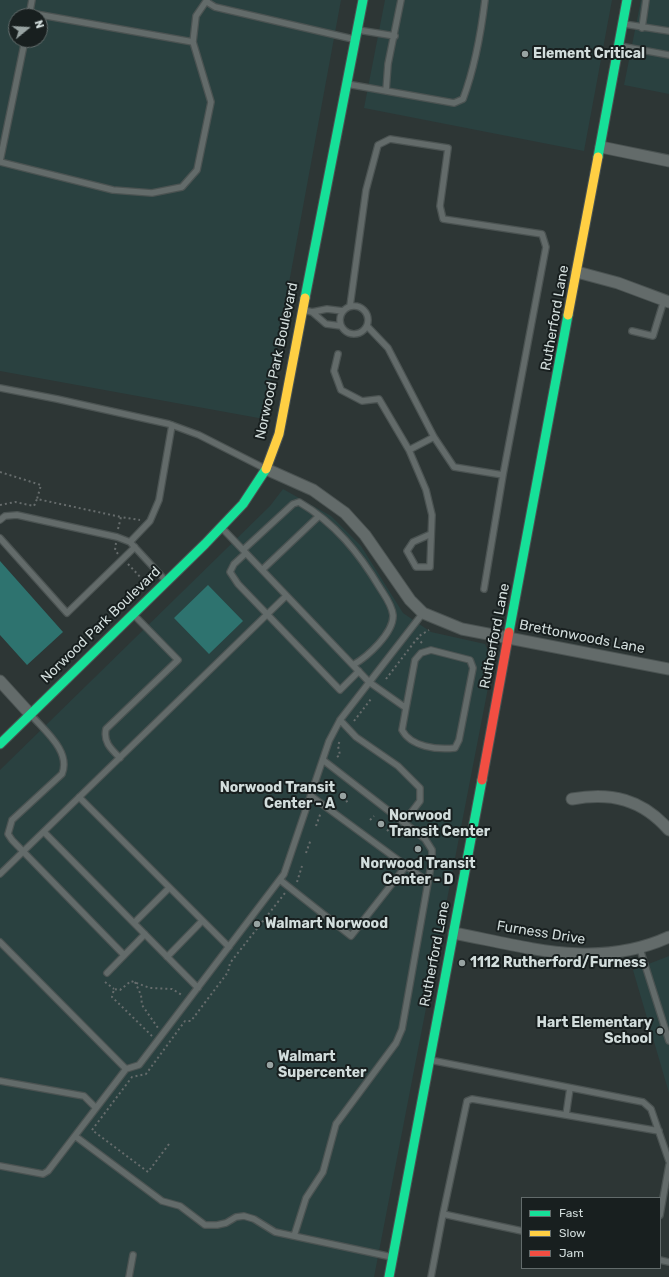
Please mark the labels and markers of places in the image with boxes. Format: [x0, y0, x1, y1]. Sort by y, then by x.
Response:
place label: Element Critical [533, 46, 645, 62]
marker: Element Critical [520, 49, 530, 59]
place label: Norwood Transit Center - A [220, 780, 335, 812]
marker: Norwood Transit Center - A [338, 791, 348, 801]
place label: Norwood Transit Center [389, 808, 490, 840]
marker: Norwood Transit Center [376, 819, 386, 829]
marker: Norwood Transit Center - D [413, 844, 423, 854]
place label: Norwood Transit Center - D [360, 856, 476, 888]
place label: Walmart Norwood [265, 916, 388, 932]
marker: Walmart Norwood [252, 919, 262, 929]
place label: 1112 Rutherford/Furness [470, 955, 647, 971]
marker: 1112 Rutherford/Furness [457, 958, 467, 968]
place label: Hart Elementary School [537, 1015, 652, 1048]
marker: Hart Elementary School [655, 1026, 665, 1036]
place label: Walmart Supercenter [278, 1049, 366, 1082]
marker: Walmart Supercenter [265, 1060, 275, 1070]

